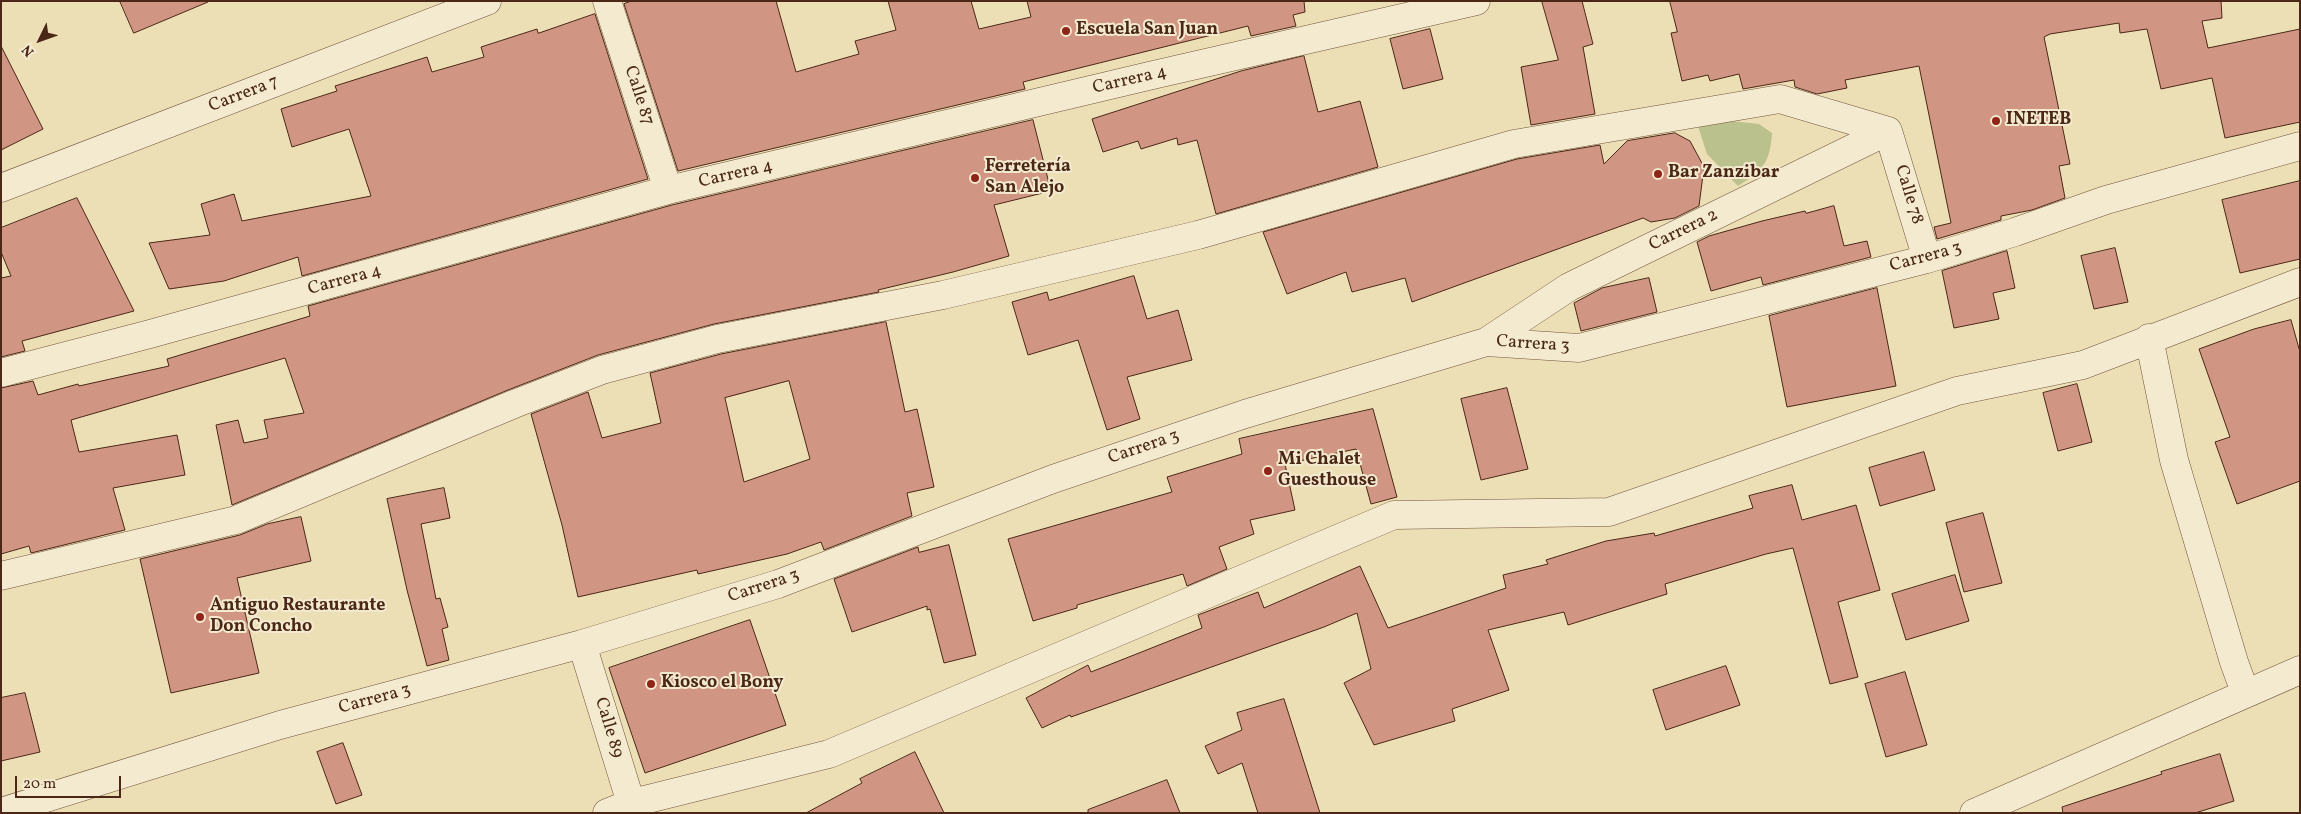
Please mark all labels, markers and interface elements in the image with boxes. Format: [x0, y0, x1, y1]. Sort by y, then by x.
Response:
north arrow [15, 15, 65, 65]
place label: Escuela San Juan [1076, 20, 1218, 42]
marker: Escuela San Juan [1060, 25, 1072, 37]
text: N [18, 40, 39, 61]
street label: Carrera 4 [1091, 62, 1169, 100]
street label: Calle 87 [618, 63, 658, 129]
street label: Carrera 7 [206, 72, 282, 118]
place label: INETEB [2006, 110, 2071, 132]
marker: INETEB [1990, 115, 2002, 127]
street label: Carrera 4 [697, 156, 775, 194]
place label: Ferretería San Alejo [985, 157, 1071, 200]
place label: Bar Zanzibar [1668, 163, 1779, 185]
street label: Calle 78 [1889, 163, 1927, 227]
marker: Bar Zanzibar [1652, 168, 1664, 180]
marker: Ferretería San Alejo [969, 172, 981, 184]
street label: Carrera 2 [1646, 205, 1722, 257]
street label: Carrera 3 [1888, 238, 1964, 278]
street label: Carrera 4 [306, 261, 384, 301]
street label: Carrera 3 [1495, 332, 1571, 358]
street label: Carrera 3 [1106, 426, 1182, 470]
place label: Mi Chalet Guesthouse [1278, 450, 1376, 492]
marker: Mi Chalet Guesthouse [1262, 465, 1274, 477]
street label: Carrera 3 [726, 565, 802, 609]
place label: Antiguo Restaurante Don Concho [210, 596, 385, 638]
marker: Antiguo Restaurante Don Concho [194, 611, 206, 623]
place label: Kiosco el Bony [661, 673, 783, 695]
marker: Kiosco el Bony [645, 678, 657, 690]
street label: Carrera 3 [337, 680, 413, 720]
street label: Calle 89 [589, 695, 627, 761]
scale bar [18, 766, 124, 798]
text: 20 m [23, 774, 56, 795]

